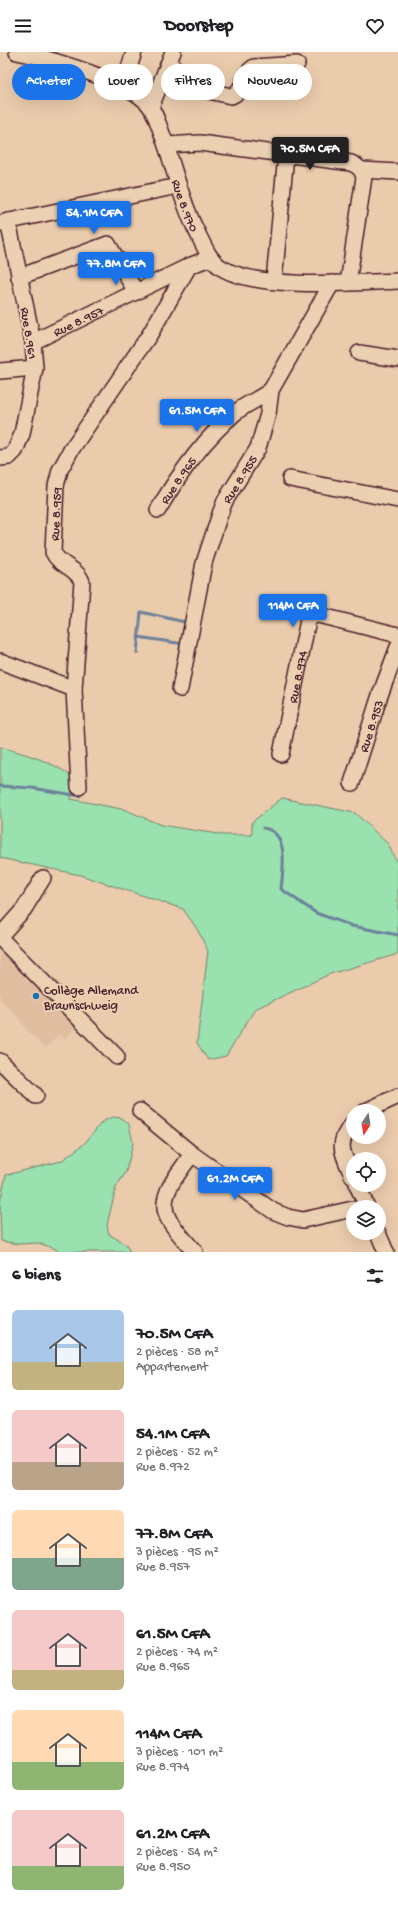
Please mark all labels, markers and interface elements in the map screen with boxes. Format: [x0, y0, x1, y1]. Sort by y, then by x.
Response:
icon: menu [12, 15, 34, 37]
icon: heart [364, 15, 386, 37]
text: Doorstep [165, 16, 233, 37]
chip: Acheter [12, 64, 86, 100]
chip: Louer [94, 64, 153, 100]
chip: Filtres [161, 64, 225, 100]
chip: Nouveau [233, 64, 312, 100]
pin: 70.5M CFA [264, 137, 356, 171]
text: 70.5M CFA [281, 142, 339, 157]
street label: Rue 8.970 [167, 178, 201, 235]
pin: 54.1M CFA [48, 201, 140, 235]
text: 54.1M CFA [66, 206, 122, 221]
pin: 77.8M CFA [70, 252, 162, 286]
text: 77.8M CFA [87, 257, 145, 272]
street label: Rue 8.957 [51, 303, 108, 341]
street label: Rue 8.961 [16, 306, 39, 360]
pin: 61.5M CFA [151, 399, 243, 433]
text: 61.5M CFA [169, 404, 225, 419]
street label: Rue 8.955 [220, 453, 262, 507]
street label: Rue 8.965 [158, 454, 201, 507]
street label: Rue 8.959 [49, 486, 66, 541]
pin: 114M CFA [252, 594, 334, 628]
text: 114M CFA [268, 599, 318, 614]
street label: Rue 8.974 [286, 649, 312, 705]
street label: Rue 8.953 [357, 698, 388, 755]
place label: Collège Allemand Braunschweig [43, 984, 139, 1014]
marker: Collège Allemand Braunschweig [31, 991, 41, 1001]
north arrow [346, 1104, 386, 1144]
map controls [346, 1104, 386, 1240]
button: locate [346, 1152, 386, 1192]
pin: 61.2M CFA [189, 1167, 281, 1201]
text: 61.2M CFA [207, 1172, 263, 1187]
button: layers [346, 1200, 386, 1240]
icon: filters [364, 1265, 386, 1287]
text: 6 biens [12, 1266, 60, 1286]
text: 70.5M CFA [136, 1325, 213, 1345]
icon: home [44, 1326, 92, 1374]
text: 2 pièces · 58 m² [136, 1345, 219, 1360]
text: Appartement [136, 1360, 208, 1375]
text: 54.1M CFA [136, 1425, 209, 1445]
icon: home [44, 1426, 92, 1474]
text: 2 pièces · 52 m² [136, 1445, 218, 1460]
text: Rue 8.972 [136, 1460, 190, 1475]
text: 77.8M CFA [136, 1525, 212, 1545]
icon: home [44, 1526, 92, 1574]
text: 3 pièces · 95 m² [136, 1545, 219, 1560]
text: Rue 8.957 [136, 1560, 190, 1575]
text: 61.5M CFA [136, 1625, 210, 1645]
icon: home [44, 1626, 92, 1674]
text: 2 pièces · 74 m² [136, 1645, 218, 1660]
text: Rue 8.965 [136, 1660, 190, 1675]
text: 114M CFA [136, 1725, 202, 1745]
icon: home [44, 1726, 92, 1774]
text: 3 pièces · 101 m² [136, 1745, 223, 1760]
text: Rue 8.974 [136, 1760, 189, 1775]
text: 61.2M CFA [136, 1825, 209, 1845]
icon: home [44, 1826, 92, 1874]
text: 2 pièces · 54 m² [136, 1845, 218, 1860]
text: Rue 8.950 [136, 1860, 191, 1875]

